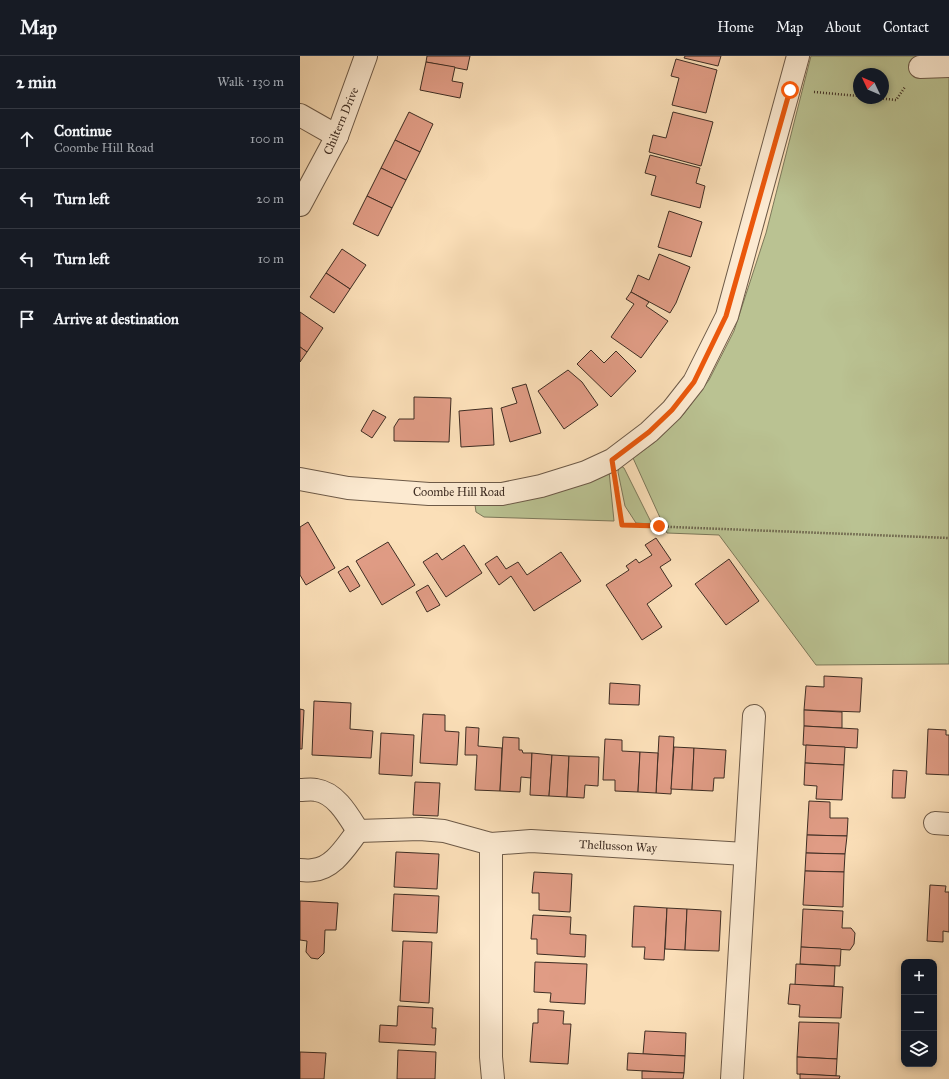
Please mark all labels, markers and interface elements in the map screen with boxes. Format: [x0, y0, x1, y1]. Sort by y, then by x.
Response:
text: Map [20, 16, 57, 39]
text: Home [717, 19, 754, 36]
text: Map [776, 19, 803, 36]
text: About [825, 19, 861, 36]
text: Contact [883, 19, 929, 36]
north arrow [853, 68, 889, 104]
text: 2 min [16, 72, 56, 93]
text: Walk · 130 m [217, 74, 284, 90]
route start [781, 81, 799, 99]
street label: Chiltern Drive [321, 85, 361, 157]
text: Continue [54, 122, 112, 140]
icon: ahead [16, 128, 38, 150]
text: 100 m [250, 131, 284, 147]
text: Coombe Hill Road [54, 140, 154, 156]
icon: left [16, 188, 38, 210]
text: Turn left [54, 190, 110, 208]
text: 20 m [256, 191, 284, 207]
icon: left [16, 248, 38, 270]
text: Turn left [54, 250, 110, 268]
text: 10 m [258, 251, 284, 267]
icon: arrive [16, 308, 38, 330]
text: Arrive at destination [54, 310, 179, 328]
street label: Coombe Hill Road [413, 485, 505, 499]
route end [650, 517, 668, 535]
street label: Thellusson Way [579, 837, 658, 855]
map controls [901, 959, 937, 1067]
button: + [901, 959, 937, 995]
button: − [901, 995, 937, 1031]
button: layers [901, 1031, 937, 1067]

